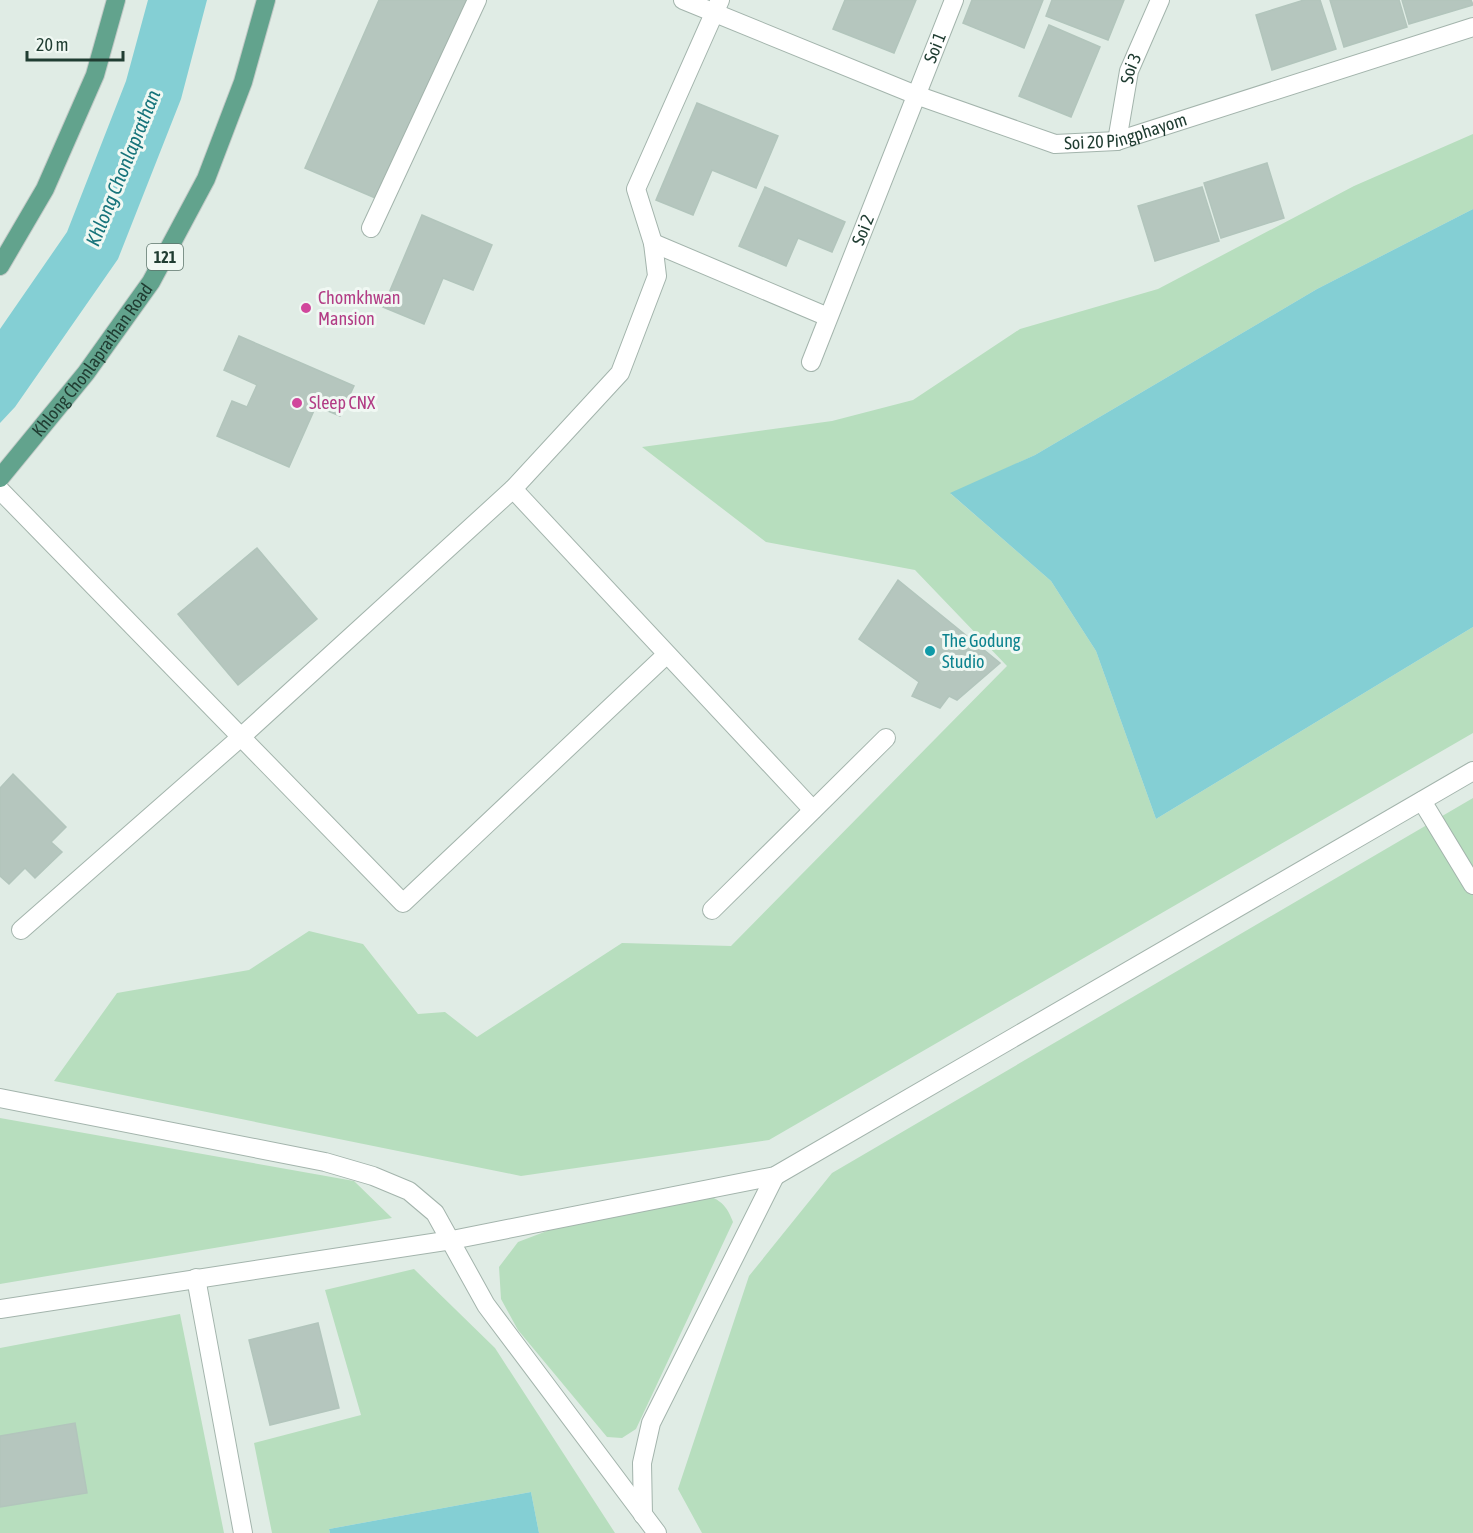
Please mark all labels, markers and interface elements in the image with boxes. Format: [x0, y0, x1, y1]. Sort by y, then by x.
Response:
scale bar [27, 24, 123, 62]
street label: Soi 1 [919, 29, 950, 66]
text: 20 m [36, 34, 68, 55]
street label: Soi 3 [1116, 50, 1146, 85]
water label: Khlong Chonlaprathan [81, 86, 164, 249]
street label: Soi 20 Pingphayom [1064, 108, 1189, 154]
street label: Soi 2 [847, 211, 878, 248]
road number: 121 [147, 244, 183, 270]
street label: Khlong Chonlaprathan Road [27, 279, 157, 440]
place label: Chomkhwan Mansion [318, 287, 401, 329]
marker: Chomkhwan Mansion [299, 301, 313, 315]
place label: Sleep CNX [309, 392, 376, 413]
marker: Sleep CNX [290, 396, 304, 410]
place label: The Godung Studio [942, 630, 1021, 672]
marker: The Godung Studio [923, 644, 937, 658]

